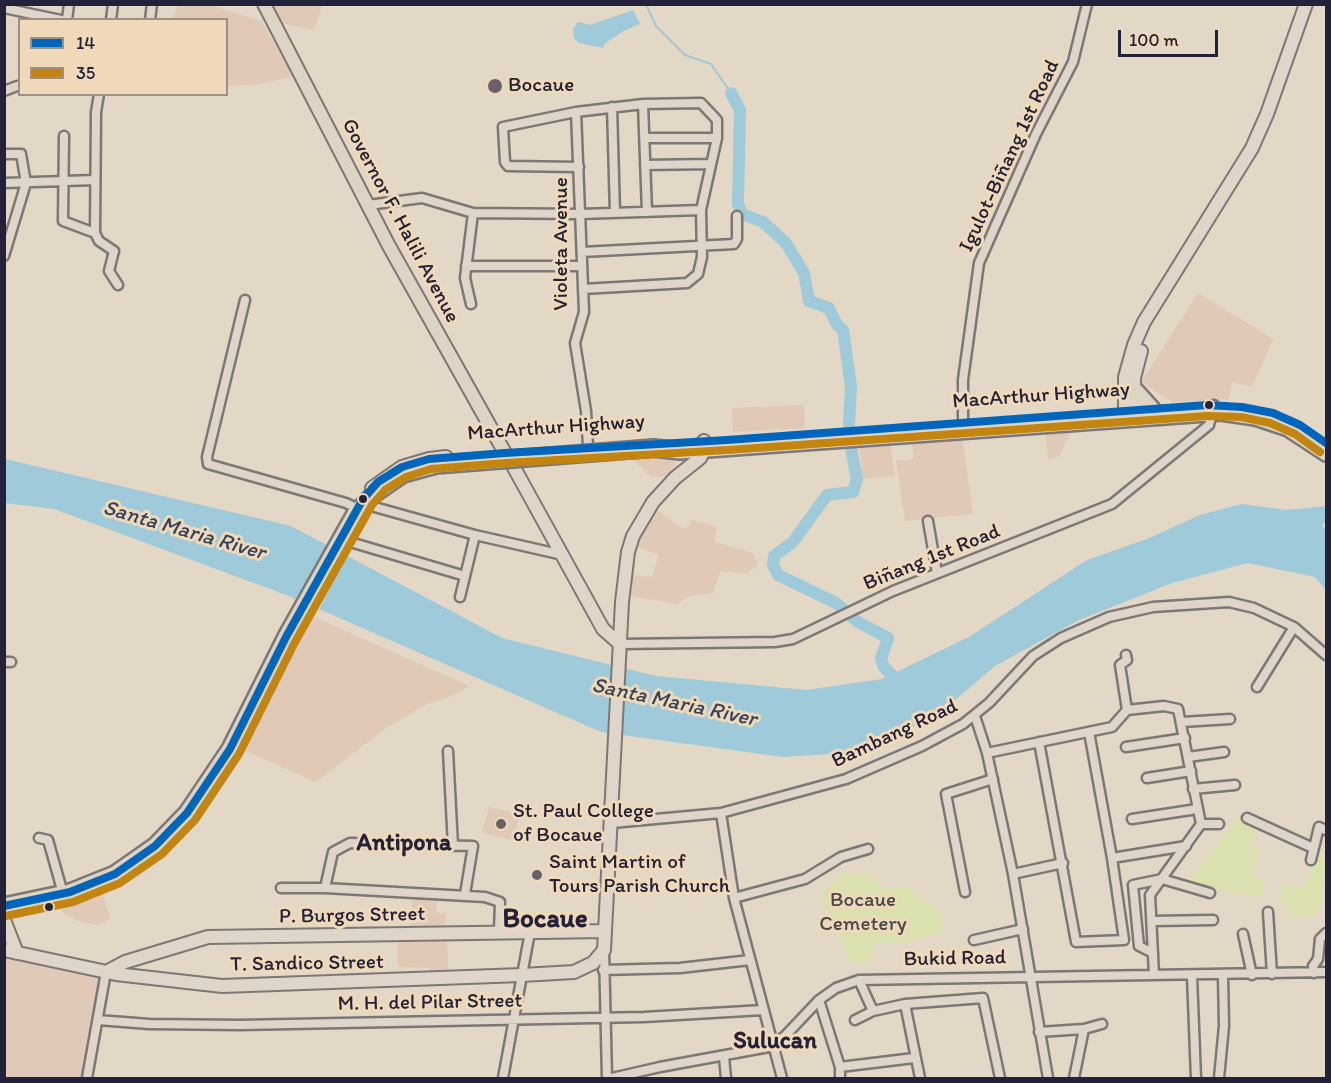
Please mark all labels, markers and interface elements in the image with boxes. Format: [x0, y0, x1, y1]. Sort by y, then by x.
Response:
legend [18, 18, 228, 96]
scale bar [1121, 18, 1222, 56]
text: 100 m [1129, 29, 1179, 51]
text: 14 [76, 32, 95, 54]
street label: Igulot-Biñang 1st Road [954, 56, 1066, 256]
text: 35 [76, 62, 95, 84]
place label: Bocaue [508, 73, 574, 99]
marker: Bocaue [486, 77, 504, 95]
street label: Governor F. Halili Avenue [335, 115, 465, 327]
street label: Violeta Avenue [549, 177, 575, 311]
street label: MacArthur Highway [951, 377, 1131, 415]
unlabelled marker [1203, 399, 1215, 411]
street label: MacArthur Highway [466, 409, 646, 447]
unlabelled marker [357, 493, 369, 505]
water label: Santa Maria River [100, 495, 268, 567]
street label: Biñang 1st Road [860, 519, 1004, 597]
water label: Santa Maria River [589, 673, 759, 733]
street label: Bambang Road [828, 694, 962, 774]
place label: St. Paul College of Bocaue [513, 799, 654, 849]
marker: St. Paul College of Bocaue [494, 817, 508, 831]
district label: Antipona [357, 830, 451, 858]
place label: Saint Martin of Tours Parish Church [549, 850, 730, 900]
marker: Saint Martin of Tours Parish Church [530, 868, 544, 882]
park label: Bocaue Cemetery [819, 888, 907, 938]
unlabelled marker [43, 901, 55, 913]
street label: P. Burgos Street [279, 902, 425, 930]
district label: Bocaue [502, 904, 588, 936]
street label: Bukid Road [903, 946, 1007, 972]
street label: T. Sandico Street [230, 950, 384, 978]
street label: M. H. del Pilar Street [337, 989, 523, 1017]
district label: Sulucan [733, 1028, 817, 1056]

